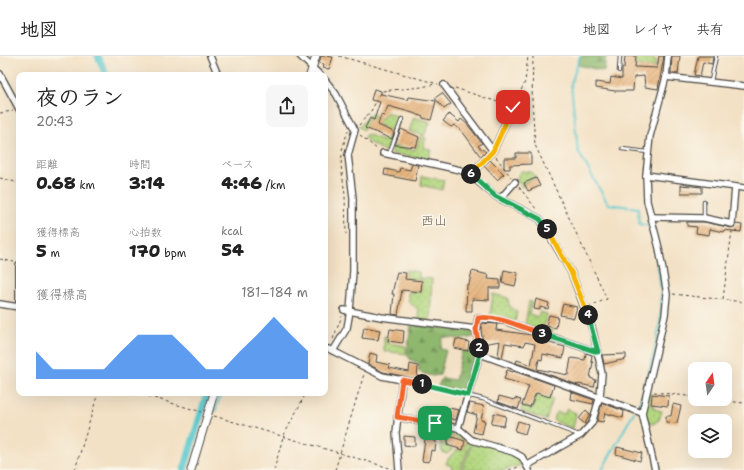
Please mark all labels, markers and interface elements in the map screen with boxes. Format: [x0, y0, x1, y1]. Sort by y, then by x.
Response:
text: 地図 [20, 17, 58, 42]
text: 地図 [583, 20, 611, 38]
text: レイヤ [633, 20, 674, 38]
text: 共有 [696, 20, 724, 38]
text: 夜のラン [36, 83, 124, 112]
button: share [266, 85, 308, 127]
pin [496, 90, 530, 124]
icon: check [502, 96, 524, 118]
text: 20:43 [36, 113, 74, 130]
text: 距離 [36, 157, 58, 172]
text: 時間 [129, 157, 151, 172]
text: ペース [221, 157, 254, 172]
pin: 6 [461, 164, 481, 184]
text: 6 [467, 166, 475, 181]
text: 0.68 [36, 172, 76, 194]
text: 3:14 [129, 172, 165, 194]
text: 4:46 [221, 172, 262, 194]
text: km [76, 178, 95, 193]
text: /km [262, 178, 285, 193]
district label: 西山 [421, 212, 447, 229]
pin: 5 [537, 219, 557, 239]
text: 5 [544, 221, 550, 236]
text: kcal [221, 224, 243, 239]
text: 獲得標高 [36, 225, 80, 240]
text: 心拍数 [129, 225, 162, 240]
text: 54 [221, 239, 244, 261]
text: 5 [36, 240, 47, 262]
text: 170 [129, 240, 160, 262]
text: m [47, 246, 60, 261]
text: bpm [160, 246, 186, 261]
text: 181–184 m [241, 284, 308, 301]
text: 獲得標高 [36, 286, 88, 303]
pin: 4 [578, 305, 598, 325]
text: 4 [584, 307, 592, 322]
pin: 3 [532, 324, 552, 344]
text: 3 [538, 326, 546, 341]
pin: 2 [469, 338, 489, 358]
text: 2 [475, 340, 483, 355]
north arrow [688, 362, 732, 406]
map controls [688, 362, 732, 458]
pin: 1 [412, 374, 432, 394]
text: 1 [419, 376, 425, 391]
pin [418, 406, 452, 440]
icon: arrive [424, 412, 446, 434]
button: layers [688, 414, 732, 458]

